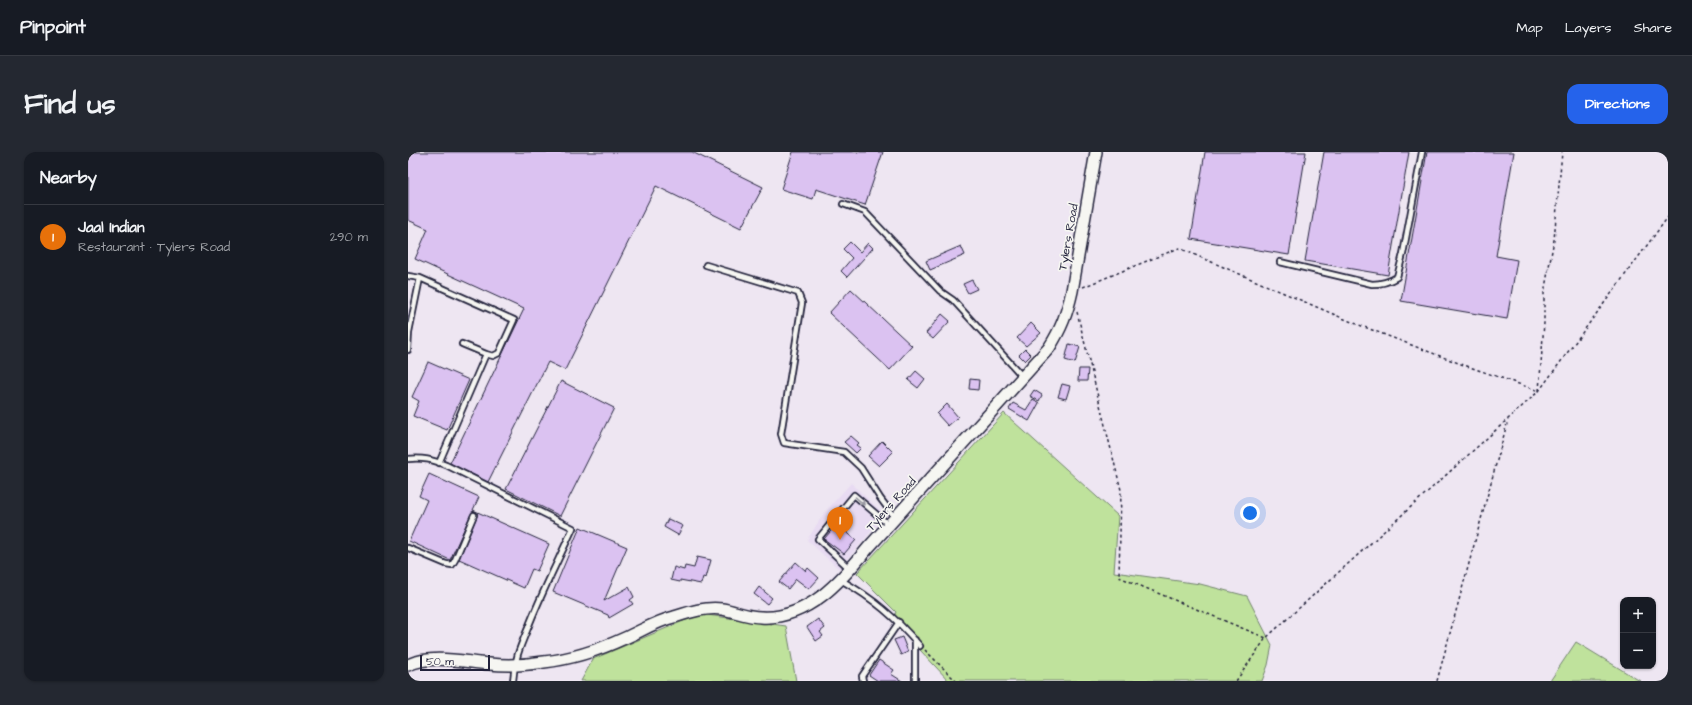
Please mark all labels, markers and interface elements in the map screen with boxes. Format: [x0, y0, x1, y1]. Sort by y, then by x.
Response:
text: Pinpoint [20, 14, 86, 41]
text: Map [1516, 18, 1543, 38]
text: Layers [1565, 18, 1612, 38]
text: Share [1634, 18, 1672, 38]
button: Directions [1567, 84, 1668, 124]
text: Find us [24, 85, 115, 124]
text: Nearby [40, 166, 97, 190]
street label: Tylers Road [1054, 202, 1084, 272]
text: Jaal Indian [78, 217, 144, 238]
text: 1 [52, 228, 54, 246]
text: 290 m [330, 228, 368, 246]
text: Restaurant · Tylers Road [78, 238, 230, 256]
street label: Tylers Road [862, 474, 921, 536]
one-way arrow [855, 496, 866, 505]
your location [1240, 503, 1260, 523]
pin: 1 [827, 507, 853, 540]
map controls [1620, 597, 1656, 669]
button: + [1620, 597, 1656, 633]
button: − [1620, 633, 1656, 669]
scale bar [420, 653, 490, 672]
text: 50 m [426, 654, 454, 669]

